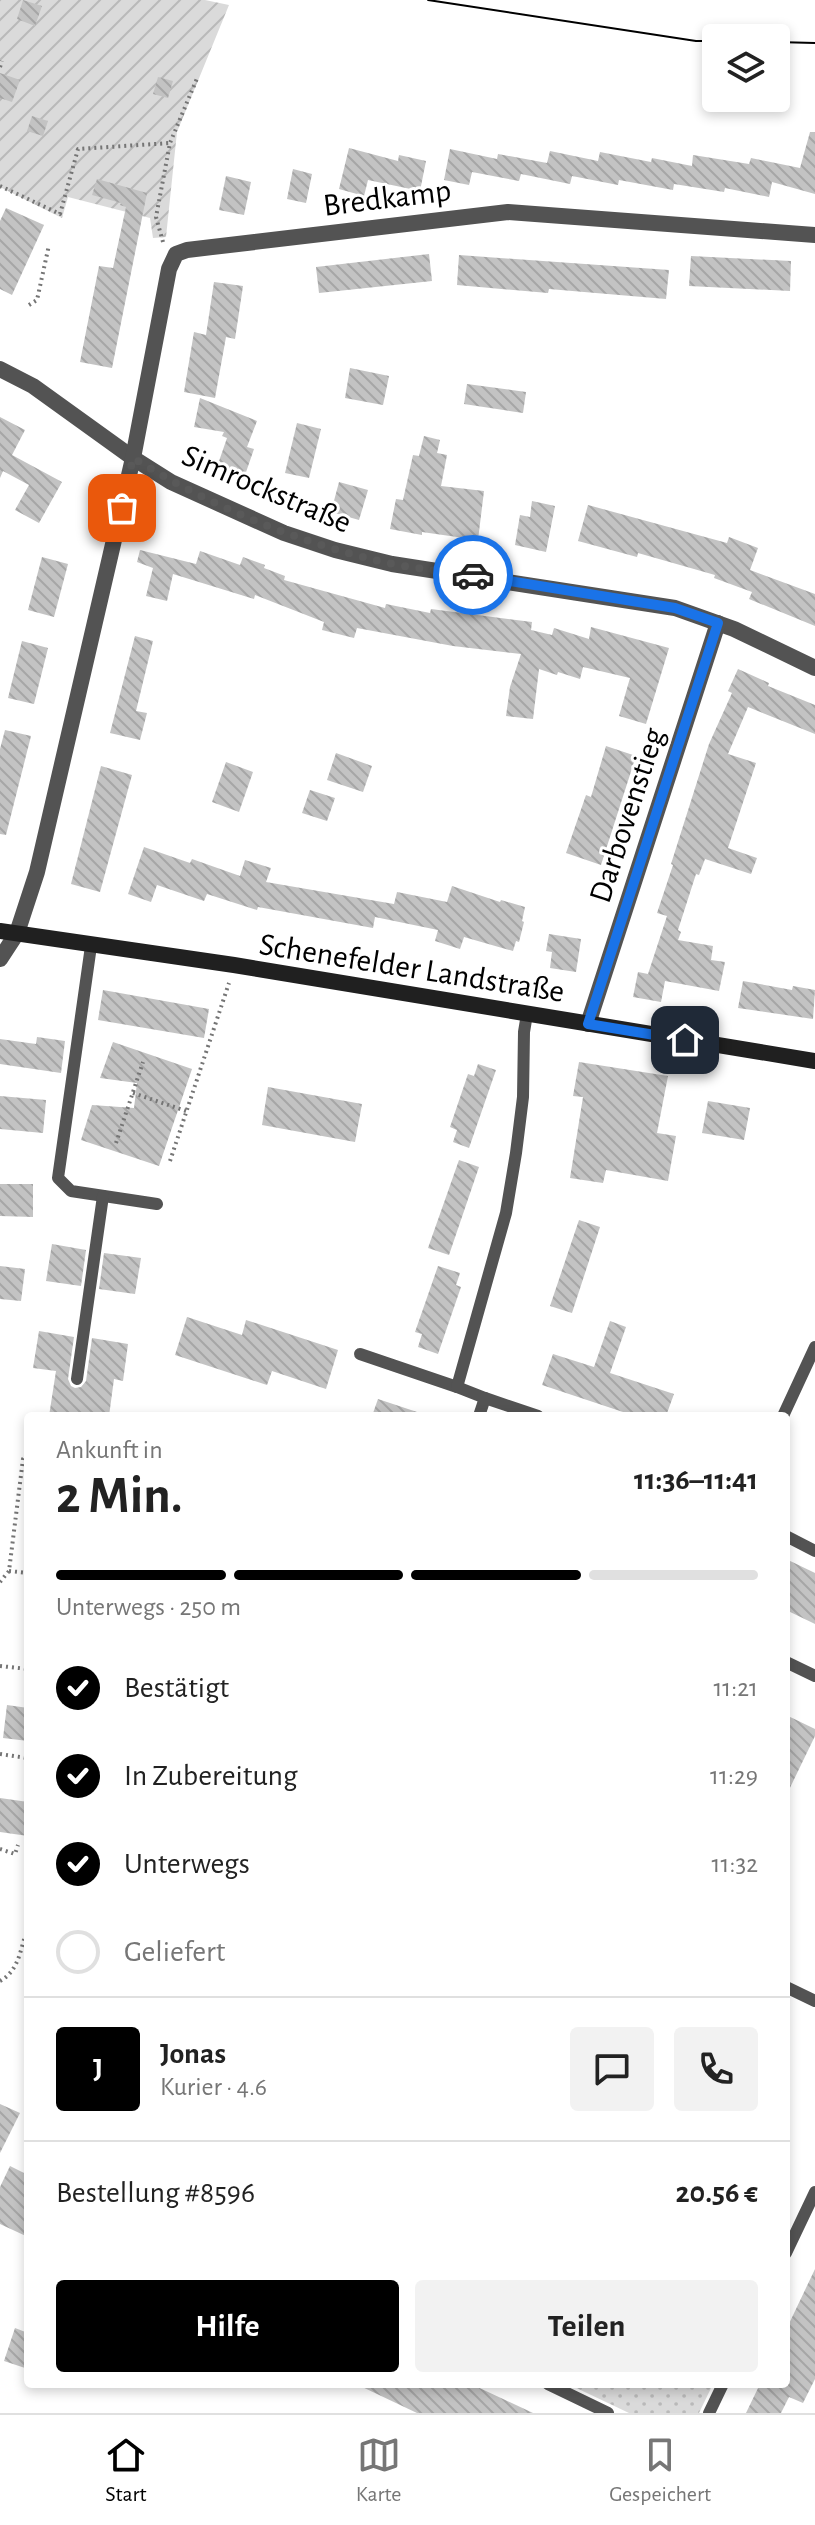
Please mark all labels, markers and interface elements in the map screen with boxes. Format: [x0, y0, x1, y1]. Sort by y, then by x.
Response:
map controls [702, 24, 790, 112]
button: layers [702, 24, 790, 112]
street label: Bredkamp [321, 174, 453, 222]
street label: Simrockstraße [177, 439, 356, 539]
pin [88, 474, 156, 542]
icon: bag [100, 486, 144, 530]
courier [433, 535, 513, 615]
icon: car [451, 553, 495, 597]
street label: Darbovenstieg [584, 724, 670, 907]
street label: Schenefelder Landstraße [257, 928, 567, 1008]
pin [651, 1006, 719, 1074]
icon: home [663, 1018, 707, 1062]
text: Ankunft in [56, 1437, 163, 1463]
text: 11:36–11:41 [634, 1465, 758, 1495]
text: 2 Min. [56, 1470, 183, 1522]
text: Unterwegs · 250 m [56, 1594, 241, 1620]
icon: check [56, 1666, 100, 1710]
text: Bestätigt [124, 1673, 229, 1703]
text: 11:21 [713, 1675, 758, 1701]
icon: check [56, 1754, 100, 1798]
text: In Zubereitung [124, 1761, 298, 1791]
text: 11:29 [710, 1763, 758, 1789]
icon: check [56, 1842, 100, 1886]
text: Unterwegs [124, 1849, 250, 1879]
text: 11:32 [712, 1851, 758, 1877]
text: Geliefert [124, 1937, 225, 1967]
button: chat [570, 2027, 654, 2111]
button: phone [674, 2027, 758, 2111]
text: Jonas [160, 2039, 226, 2069]
text: J [93, 2054, 103, 2084]
text: Kurier · 4.6 [160, 2074, 267, 2100]
text: Bestellung #8596 [56, 2178, 255, 2208]
text: 20.56 € [675, 2178, 758, 2208]
button: Hilfe [56, 2280, 399, 2372]
button: Teilen [415, 2280, 758, 2372]
tab: Start [104, 2433, 148, 2507]
tab: Karte [356, 2433, 401, 2507]
tab: Gespeichert [609, 2433, 711, 2507]

